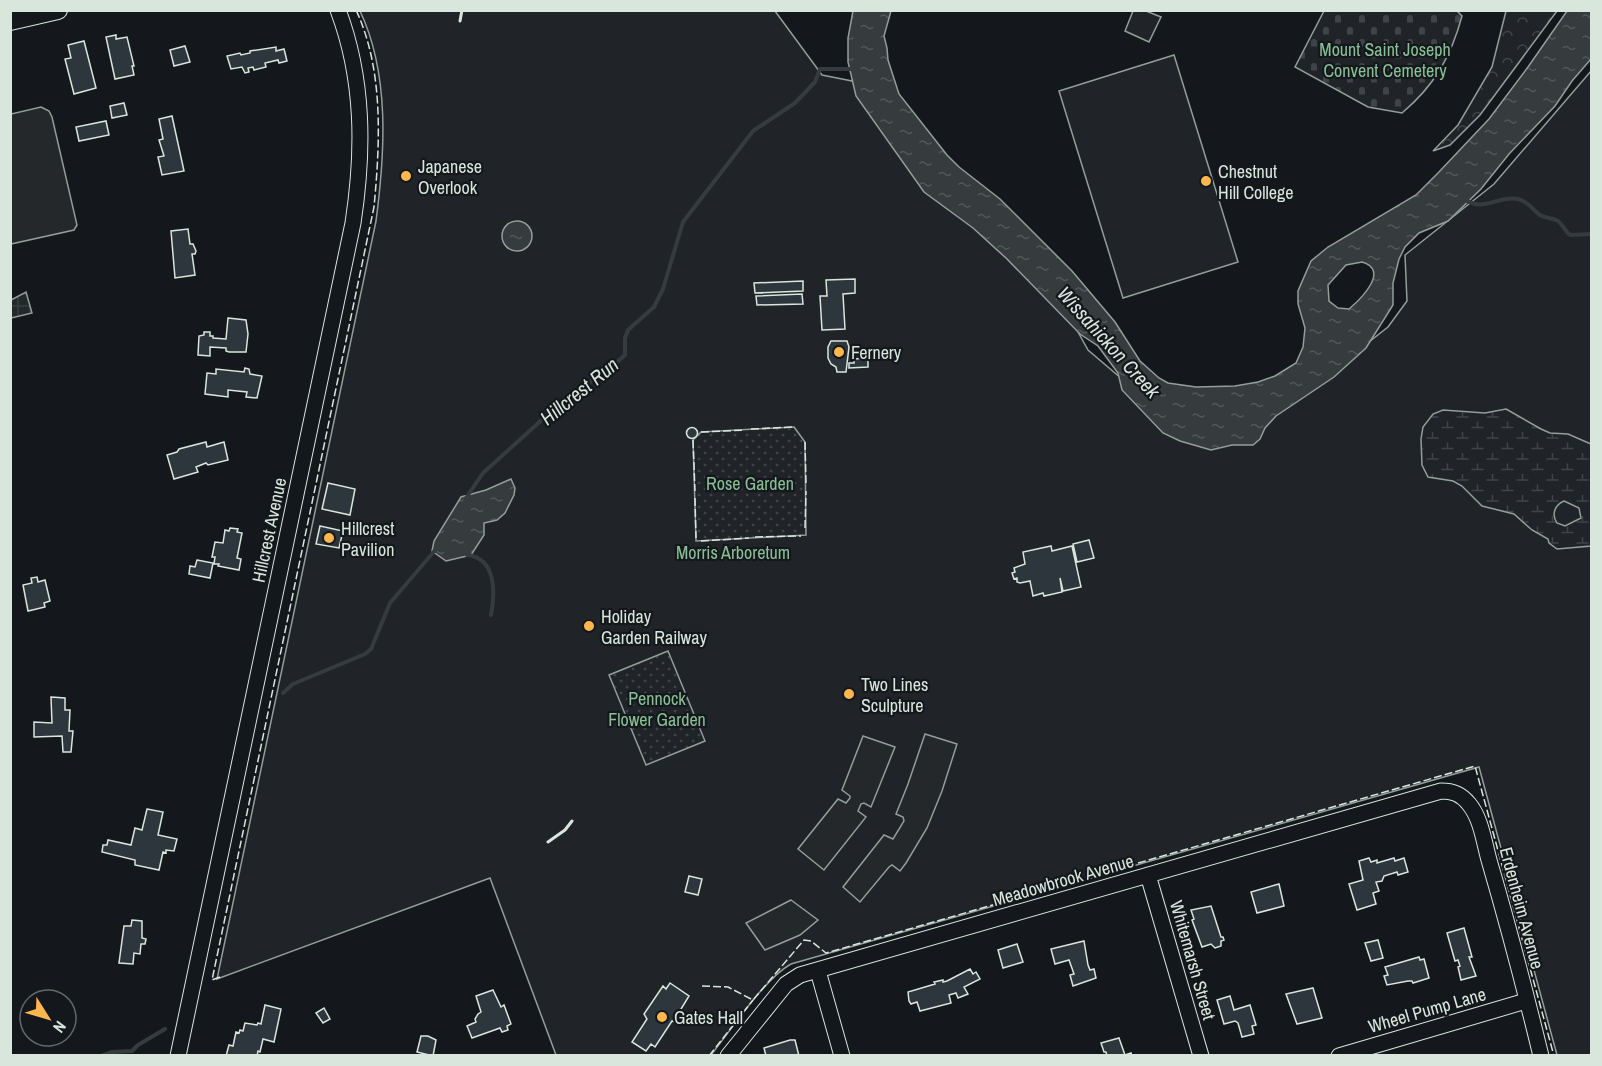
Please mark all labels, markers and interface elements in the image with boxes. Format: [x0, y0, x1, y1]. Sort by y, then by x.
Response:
park label: Mount Saint Joseph Convent Cemetery [1319, 37, 1451, 83]
place label: Japanese Overlook [418, 154, 482, 200]
place label: Chestnut Hill College [1218, 159, 1293, 205]
marker: Japanese Overlook [399, 169, 413, 183]
marker: Chestnut Hill College [1199, 174, 1213, 188]
water label: Wissahickon Creek [1052, 280, 1167, 404]
place label: Fernery [851, 340, 902, 365]
marker: Fernery [832, 345, 846, 359]
water label: Hillcrest Run [534, 351, 624, 431]
park label: Rose Garden [706, 471, 794, 496]
street label: Hillcrest Avenue [246, 475, 292, 585]
place label: Hillcrest Pavilion [341, 516, 394, 562]
marker: Hillcrest Pavilion [322, 531, 336, 545]
park label: Morris Arboretum [676, 540, 790, 565]
place label: Holiday Garden Railway [601, 604, 707, 650]
marker: Holiday Garden Railway [582, 619, 596, 633]
place label: Two Lines Sculpture [861, 672, 928, 718]
park label: Pennock Flower Garden [608, 686, 706, 732]
marker: Two Lines Sculpture [842, 687, 856, 701]
street label: Erdenheim Avenue [1494, 844, 1550, 972]
street label: Meadowbrook Avenue [989, 848, 1137, 912]
street label: Whitemarsh Street [1164, 897, 1222, 1023]
street label: Wheel Pump Lane [1365, 981, 1489, 1039]
north arrow [18, 988, 78, 1048]
place label: Gates Hall [674, 1005, 743, 1030]
marker: Gates Hall [655, 1010, 669, 1024]
text: N [48, 1017, 72, 1037]

